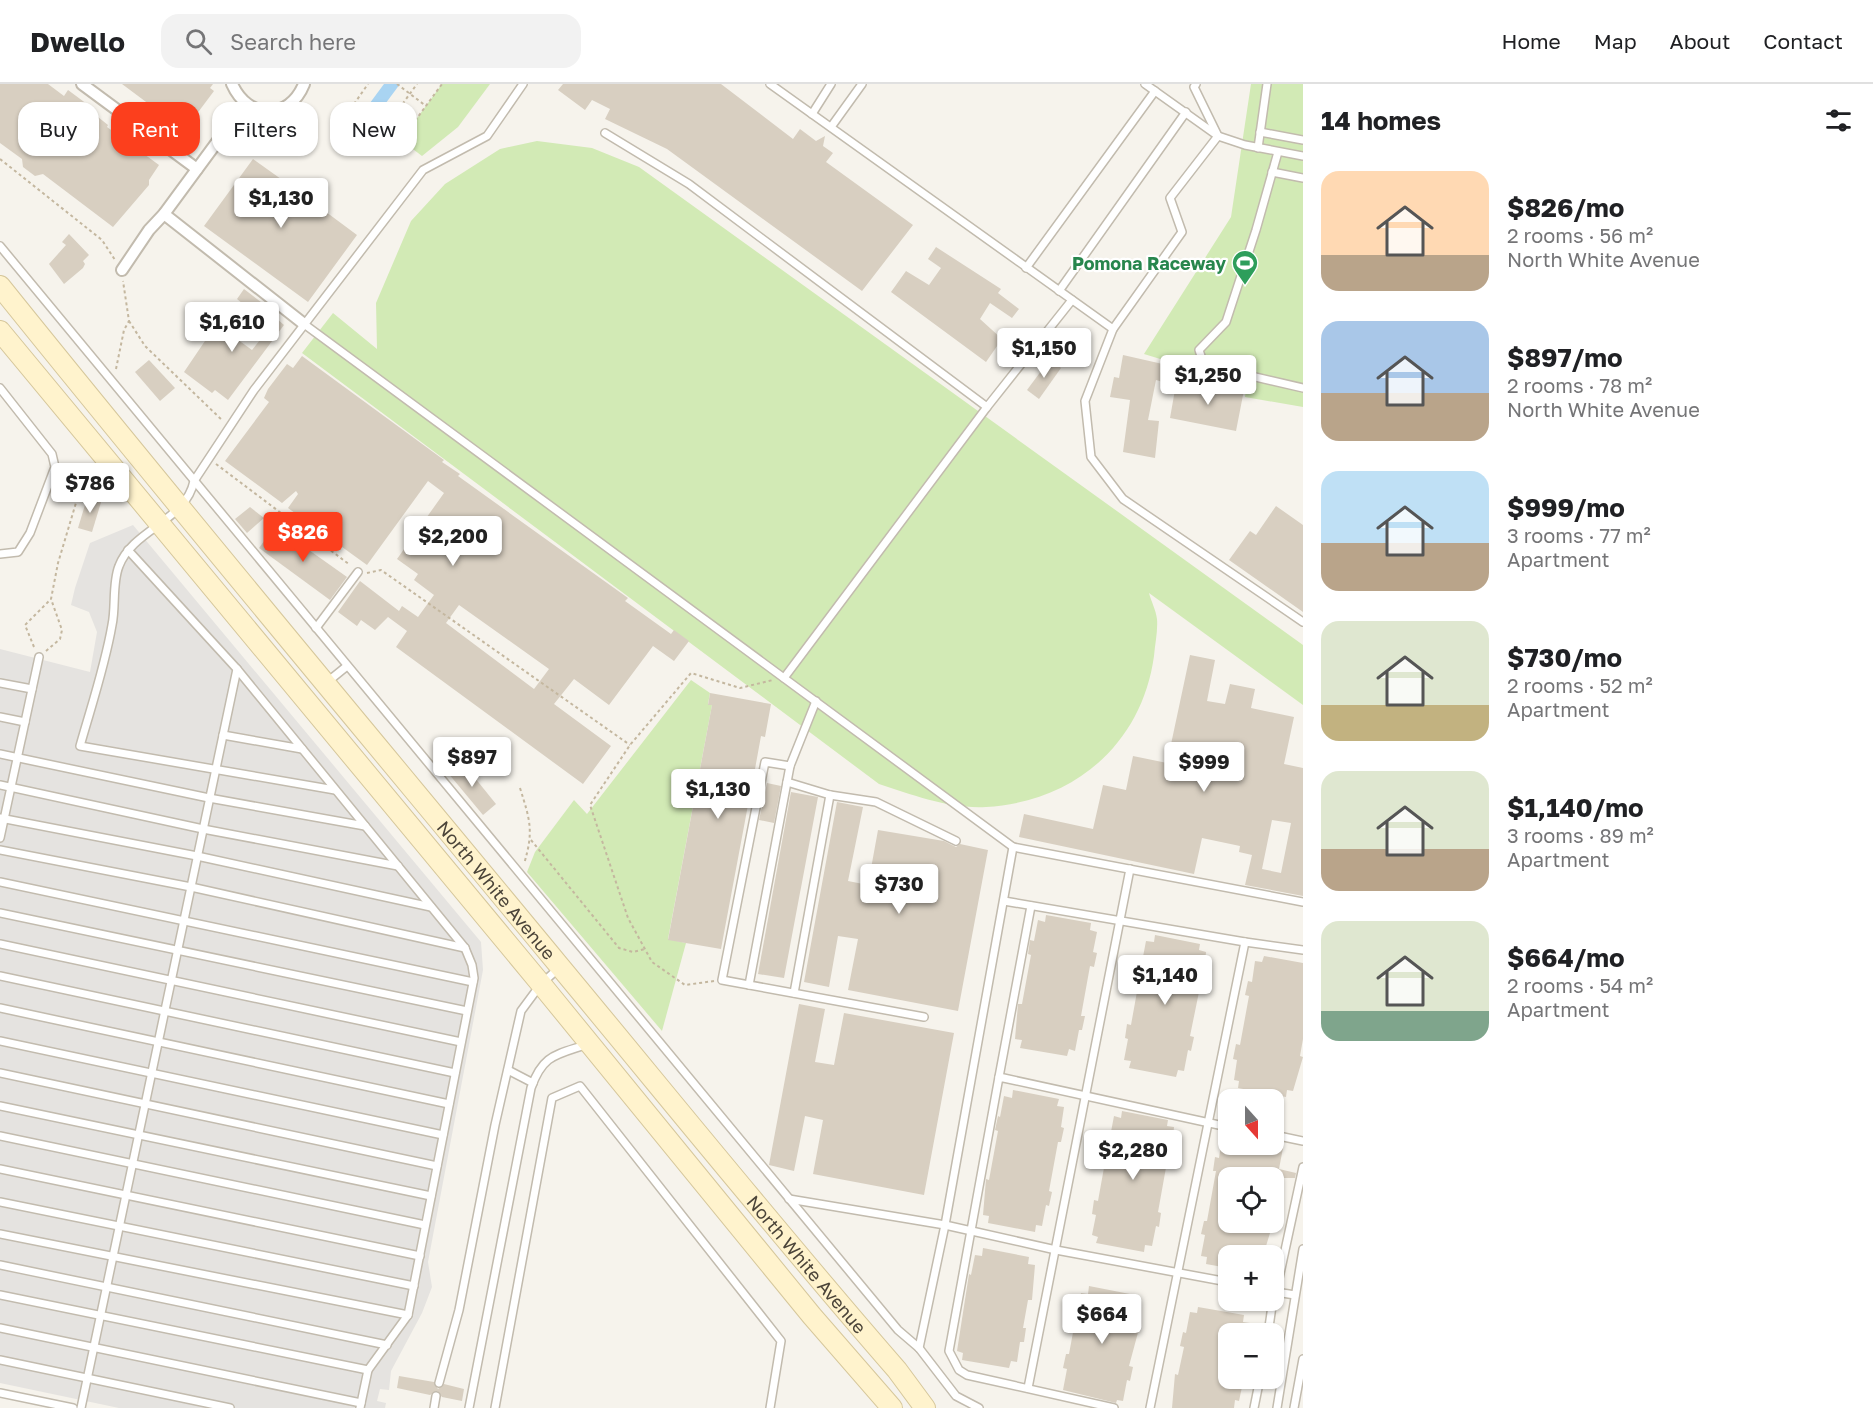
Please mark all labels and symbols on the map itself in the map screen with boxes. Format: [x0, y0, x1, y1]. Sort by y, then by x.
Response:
pin: $1,130 [232, 178, 330, 229]
sports icon: Pomona Raceway [1230, 248, 1260, 286]
place label: Pomona Raceway [1072, 252, 1226, 274]
pin: $1,610 [183, 302, 281, 353]
pin: $1,150 [995, 328, 1093, 379]
pin: $1,250 [1159, 355, 1257, 406]
pin: $786 [54, 463, 126, 514]
pin: $826 [267, 512, 339, 563]
pin: $2,200 [404, 516, 502, 567]
pin: $897 [436, 737, 508, 788]
pin: $999 [1168, 742, 1240, 793]
pin: $1,130 [669, 769, 767, 820]
street label: North White Avenue [433, 816, 560, 964]
pin: $730 [863, 864, 935, 915]
pin: $1,140 [1116, 955, 1214, 1006]
north arrow [1218, 1089, 1284, 1155]
pin: $2,280 [1084, 1130, 1182, 1181]
street label: North White Avenue [742, 1191, 871, 1338]
pin: $664 [1066, 1294, 1138, 1345]

